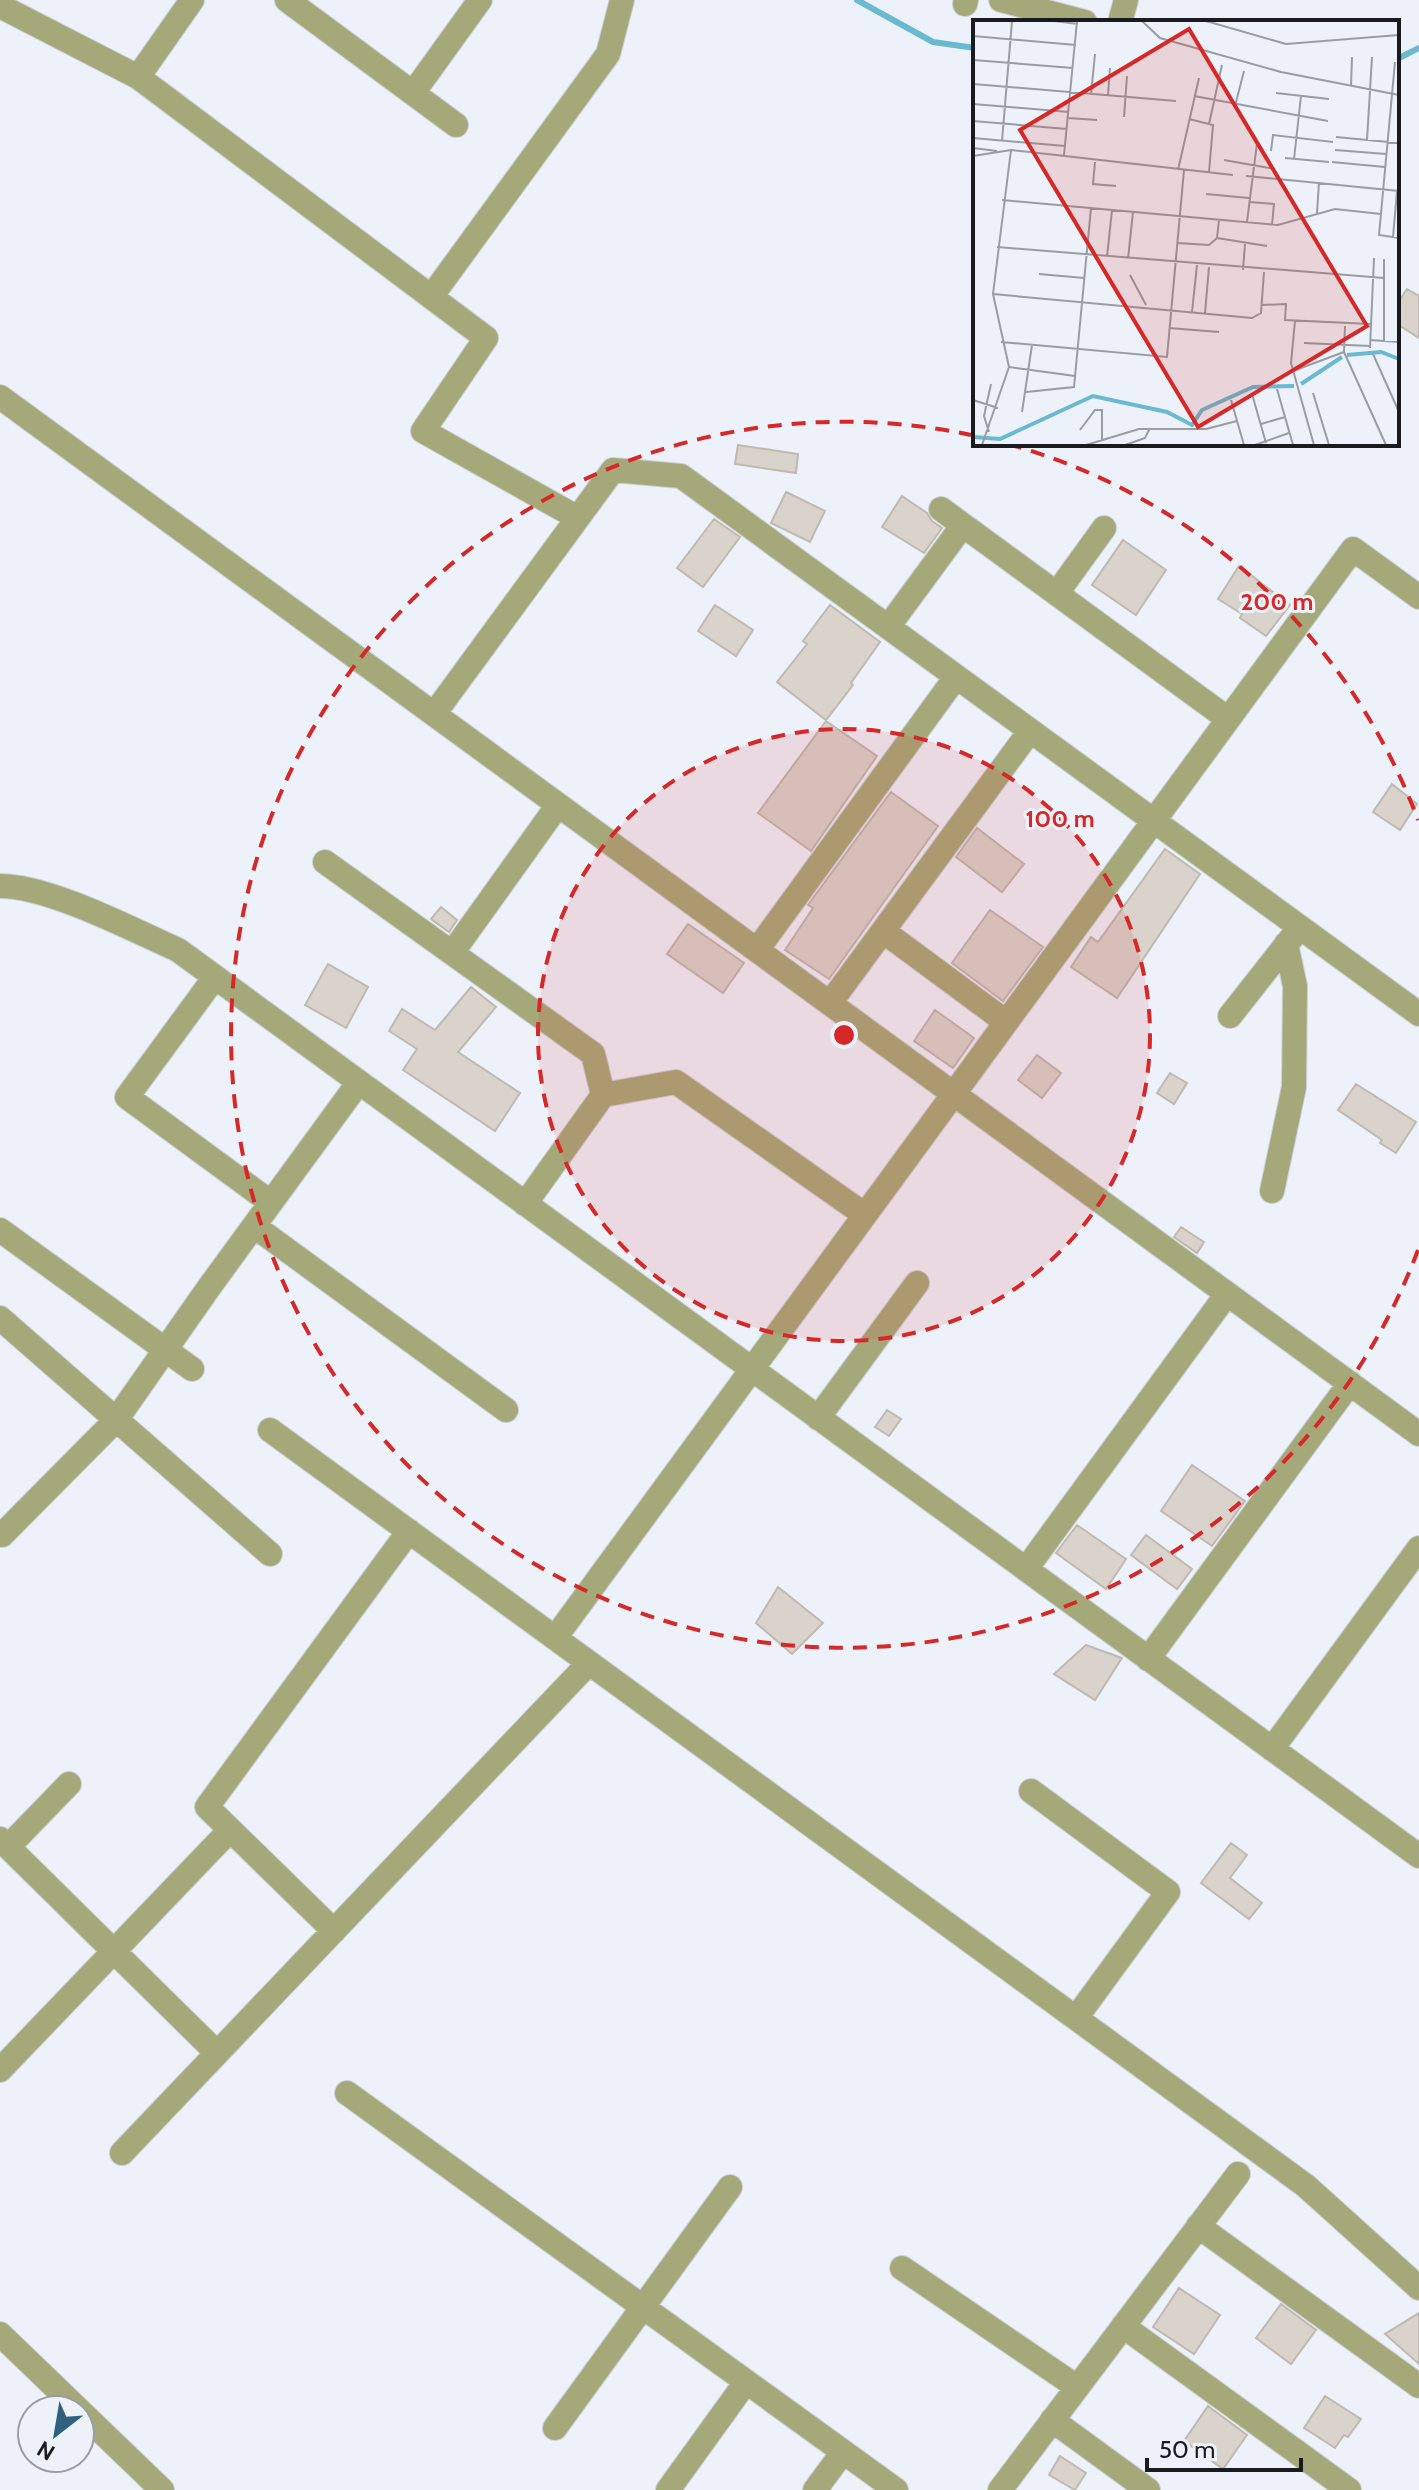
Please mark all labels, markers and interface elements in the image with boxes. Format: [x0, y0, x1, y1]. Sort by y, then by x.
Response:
inset map [973, 20, 1399, 446]
text: 200 m [1241, 587, 1313, 616]
text: 100 m [1025, 804, 1095, 833]
centre of rings [830, 1021, 858, 1049]
north arrow [16, 2394, 96, 2474]
scale bar [1147, 2422, 1301, 2472]
text: N [32, 2435, 60, 2466]
text: 50 m [1159, 2435, 1215, 2464]

